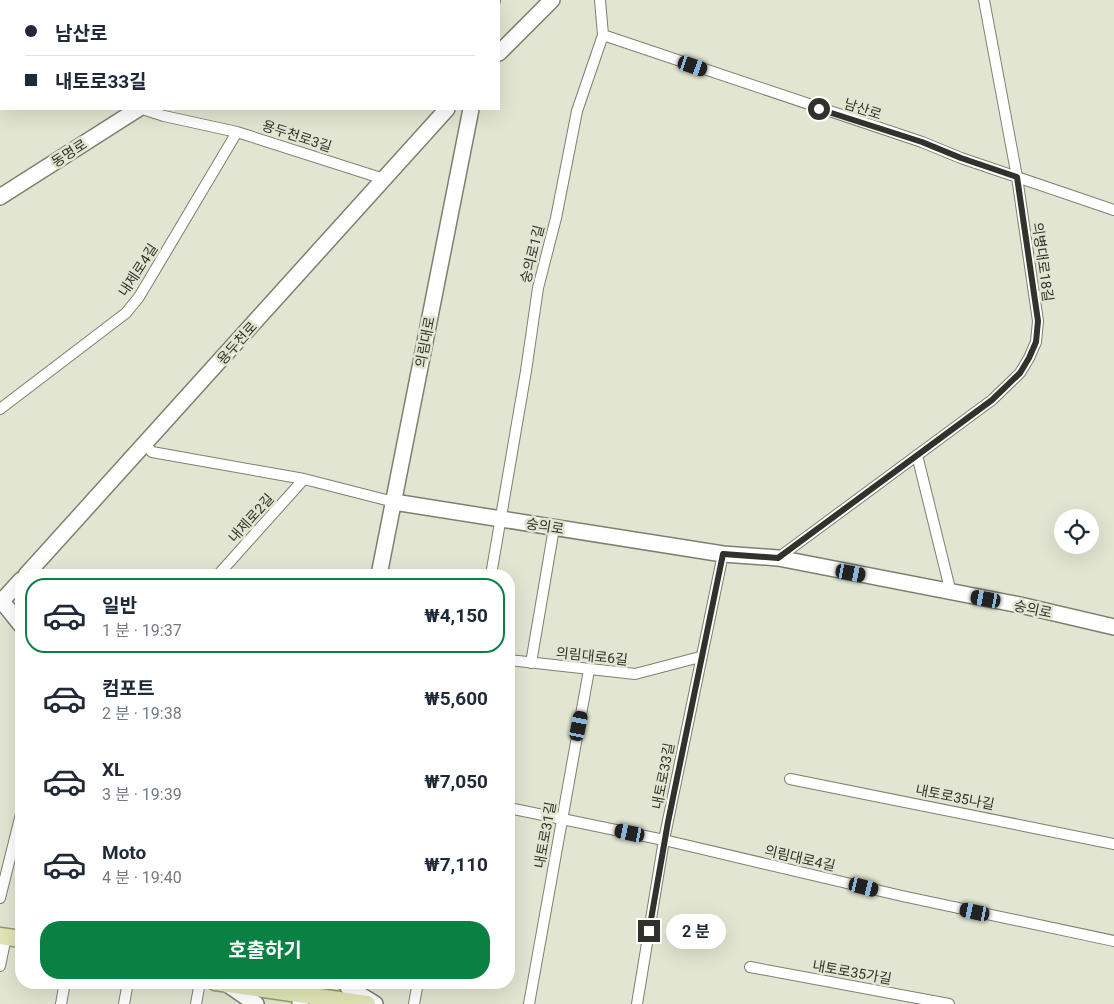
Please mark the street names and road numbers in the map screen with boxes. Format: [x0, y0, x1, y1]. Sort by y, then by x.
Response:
street label: 남산로 [842, 95, 884, 123]
street label: 용두천로3길 [260, 117, 334, 155]
street label: 동명로 [48, 136, 90, 170]
street label: 의병대로18길 [1030, 221, 1056, 303]
street label: 숭의로1길 [517, 223, 547, 285]
street label: 내제로4길 [115, 241, 161, 299]
street label: 의림대로 [412, 315, 438, 369]
street label: 용두천로 [214, 318, 260, 368]
street label: 내제로2길 [225, 491, 277, 545]
street label: 숭의로 [525, 515, 565, 537]
street label: 숭의로 [1012, 597, 1054, 621]
street label: 의림대로6길 [555, 644, 629, 668]
street label: 내토로33길 [649, 741, 677, 811]
street label: 내토로35나길 [914, 782, 996, 812]
street label: 내토로31길 [531, 800, 559, 870]
street label: 의림대로4길 [763, 842, 837, 874]
street label: 내토로35가길 [811, 957, 893, 987]

